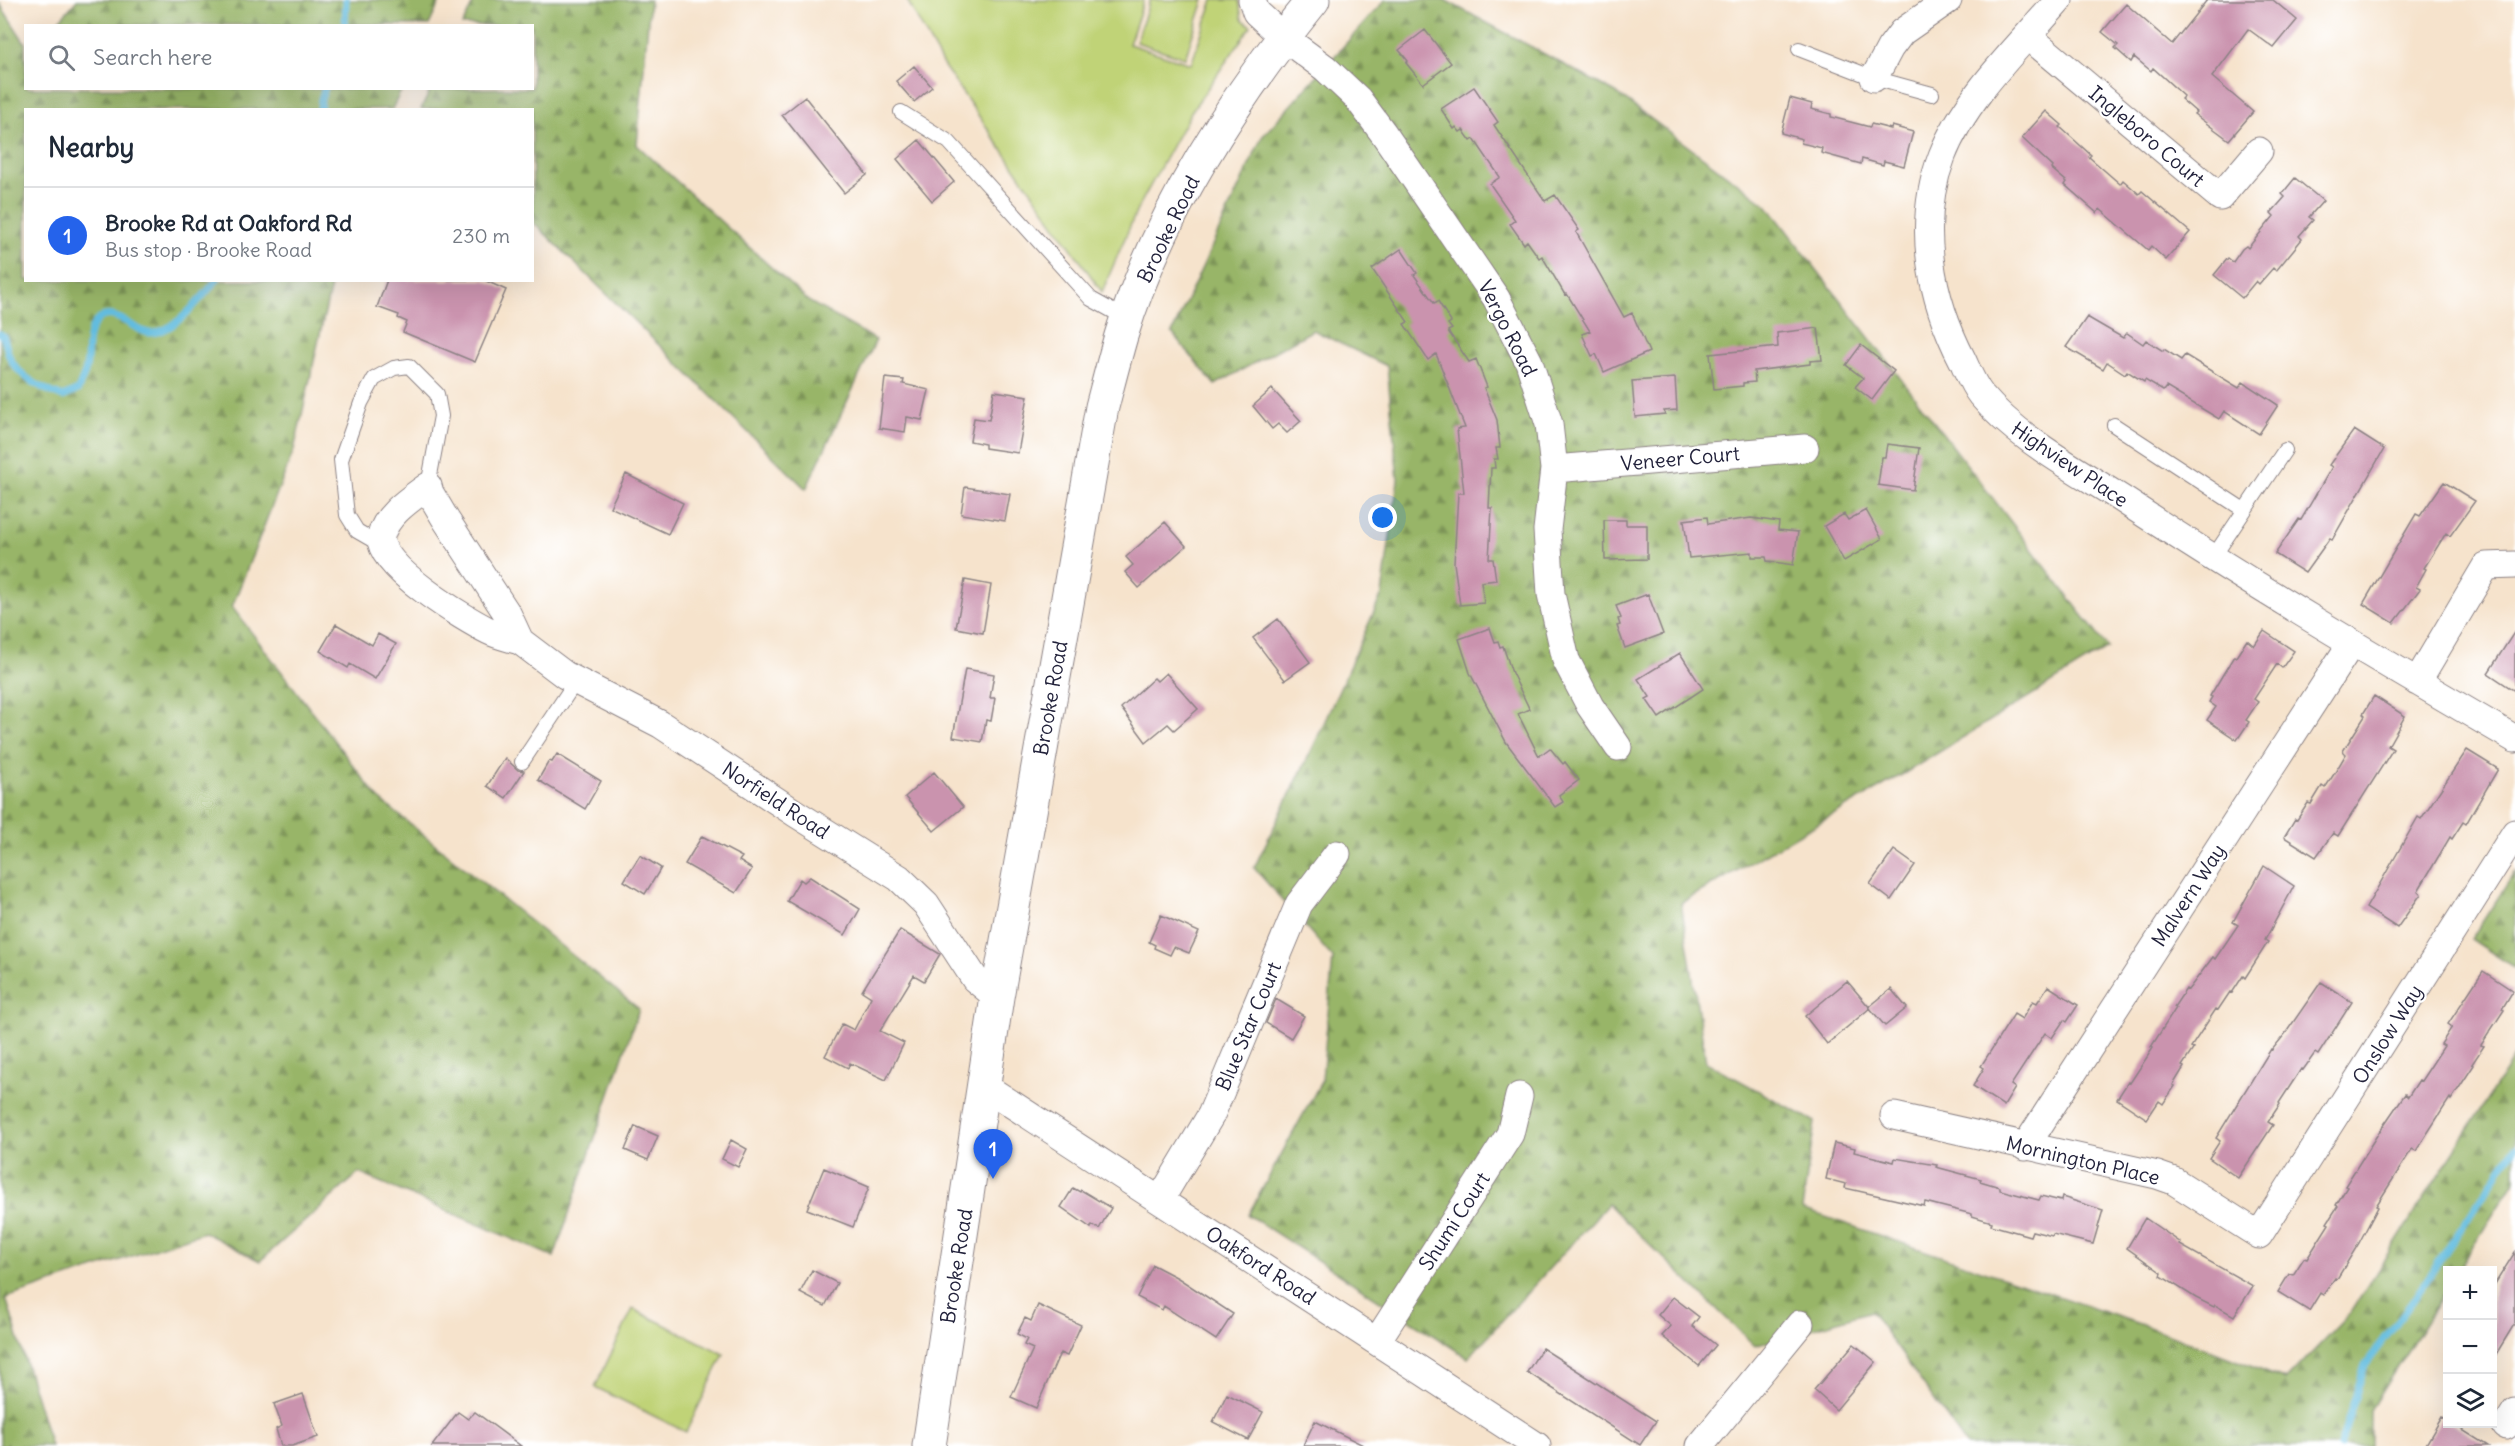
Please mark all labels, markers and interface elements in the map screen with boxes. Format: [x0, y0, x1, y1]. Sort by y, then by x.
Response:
search box [24, 24, 534, 90]
icon: search [45, 41, 78, 74]
text: Search here [93, 43, 212, 71]
street label: Ingleboro Court [2084, 80, 2210, 192]
text: Nearby [48, 131, 134, 164]
street label: Brooke Road [1131, 171, 1205, 287]
text: Brooke Rd at Oakford Rd [105, 209, 352, 237]
text: 1 [64, 223, 71, 248]
text: 230 m [452, 223, 510, 248]
text: Bus stop · Brooke Road [105, 237, 312, 262]
street label: Vergo Road [1473, 276, 1543, 380]
street label: Highview Place [2007, 416, 2133, 512]
street label: Veneer Court [1619, 440, 1741, 476]
your location [1368, 503, 1397, 532]
street label: Brooke Road [1028, 638, 1072, 757]
street label: Norfield Road [718, 756, 834, 844]
street label: Malvern Way [2146, 839, 2230, 951]
street label: Blue Star Court [1210, 958, 1286, 1094]
street label: Onslow Way [2347, 980, 2427, 1088]
pin: 1 [974, 1130, 1012, 1179]
street label: Mornington Place [2004, 1130, 2162, 1190]
street label: Shumi Court [1413, 1167, 1495, 1275]
street label: Brooke Road [935, 1207, 977, 1325]
street label: Oakford Road [1201, 1220, 1321, 1310]
map controls [2443, 1266, 2497, 1428]
button: + [2443, 1266, 2497, 1320]
button: − [2443, 1320, 2497, 1374]
button: layers [2443, 1374, 2497, 1428]

